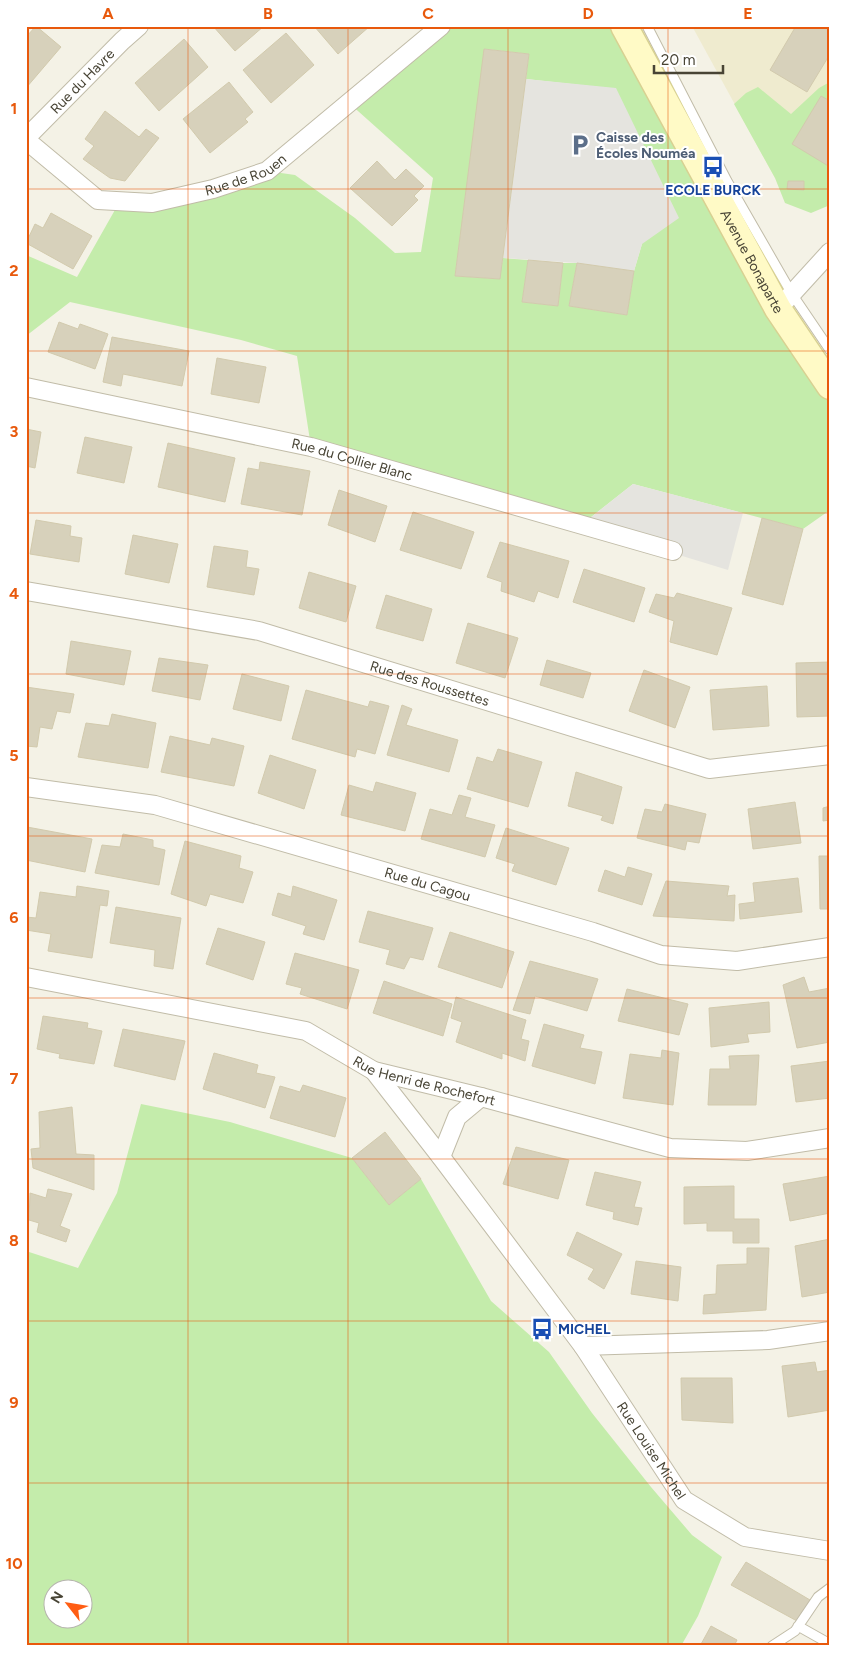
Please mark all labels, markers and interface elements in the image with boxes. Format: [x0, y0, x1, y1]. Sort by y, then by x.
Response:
text: A [102, 4, 114, 23]
text: B [263, 4, 273, 23]
text: C [422, 4, 434, 23]
text: D [582, 4, 594, 23]
text: E [743, 4, 753, 23]
scale bar [654, 42, 722, 74]
street label: Rue du Havre [47, 45, 118, 117]
text: 20 m [661, 51, 695, 69]
text: 1 [11, 99, 17, 118]
place label: Caisse des Écoles Nouméa [596, 129, 695, 162]
parking icon: Caisse des Écoles Nouméa [567, 132, 593, 158]
street label: Rue de Rouen [203, 150, 290, 199]
bus stop icon: ECOLE BURCK [700, 154, 726, 180]
place label: ECOLE BURCK [665, 182, 761, 199]
street label: Avenue Bonaparte [717, 207, 787, 317]
text: 2 [9, 261, 19, 280]
text: 3 [10, 422, 19, 441]
street label: Rue du Collier Blanc [290, 435, 415, 484]
text: 4 [9, 584, 19, 603]
street label: Rue des Roussettes [368, 657, 491, 710]
text: 5 [9, 746, 19, 765]
street label: Rue du Cagou [383, 864, 472, 905]
text: 6 [9, 908, 19, 927]
street label: Rue Henri de Rochefort [350, 1052, 497, 1109]
text: 7 [10, 1069, 19, 1088]
text: 8 [9, 1231, 19, 1250]
bus stop icon: MICHEL [529, 1316, 555, 1342]
place label: MICHEL [558, 1321, 611, 1338]
text: 9 [9, 1393, 19, 1412]
street label: Rue Louise Michel [613, 1399, 690, 1502]
text: 10 [5, 1554, 23, 1573]
north arrow [42, 1580, 92, 1630]
text: N [47, 1589, 67, 1607]

